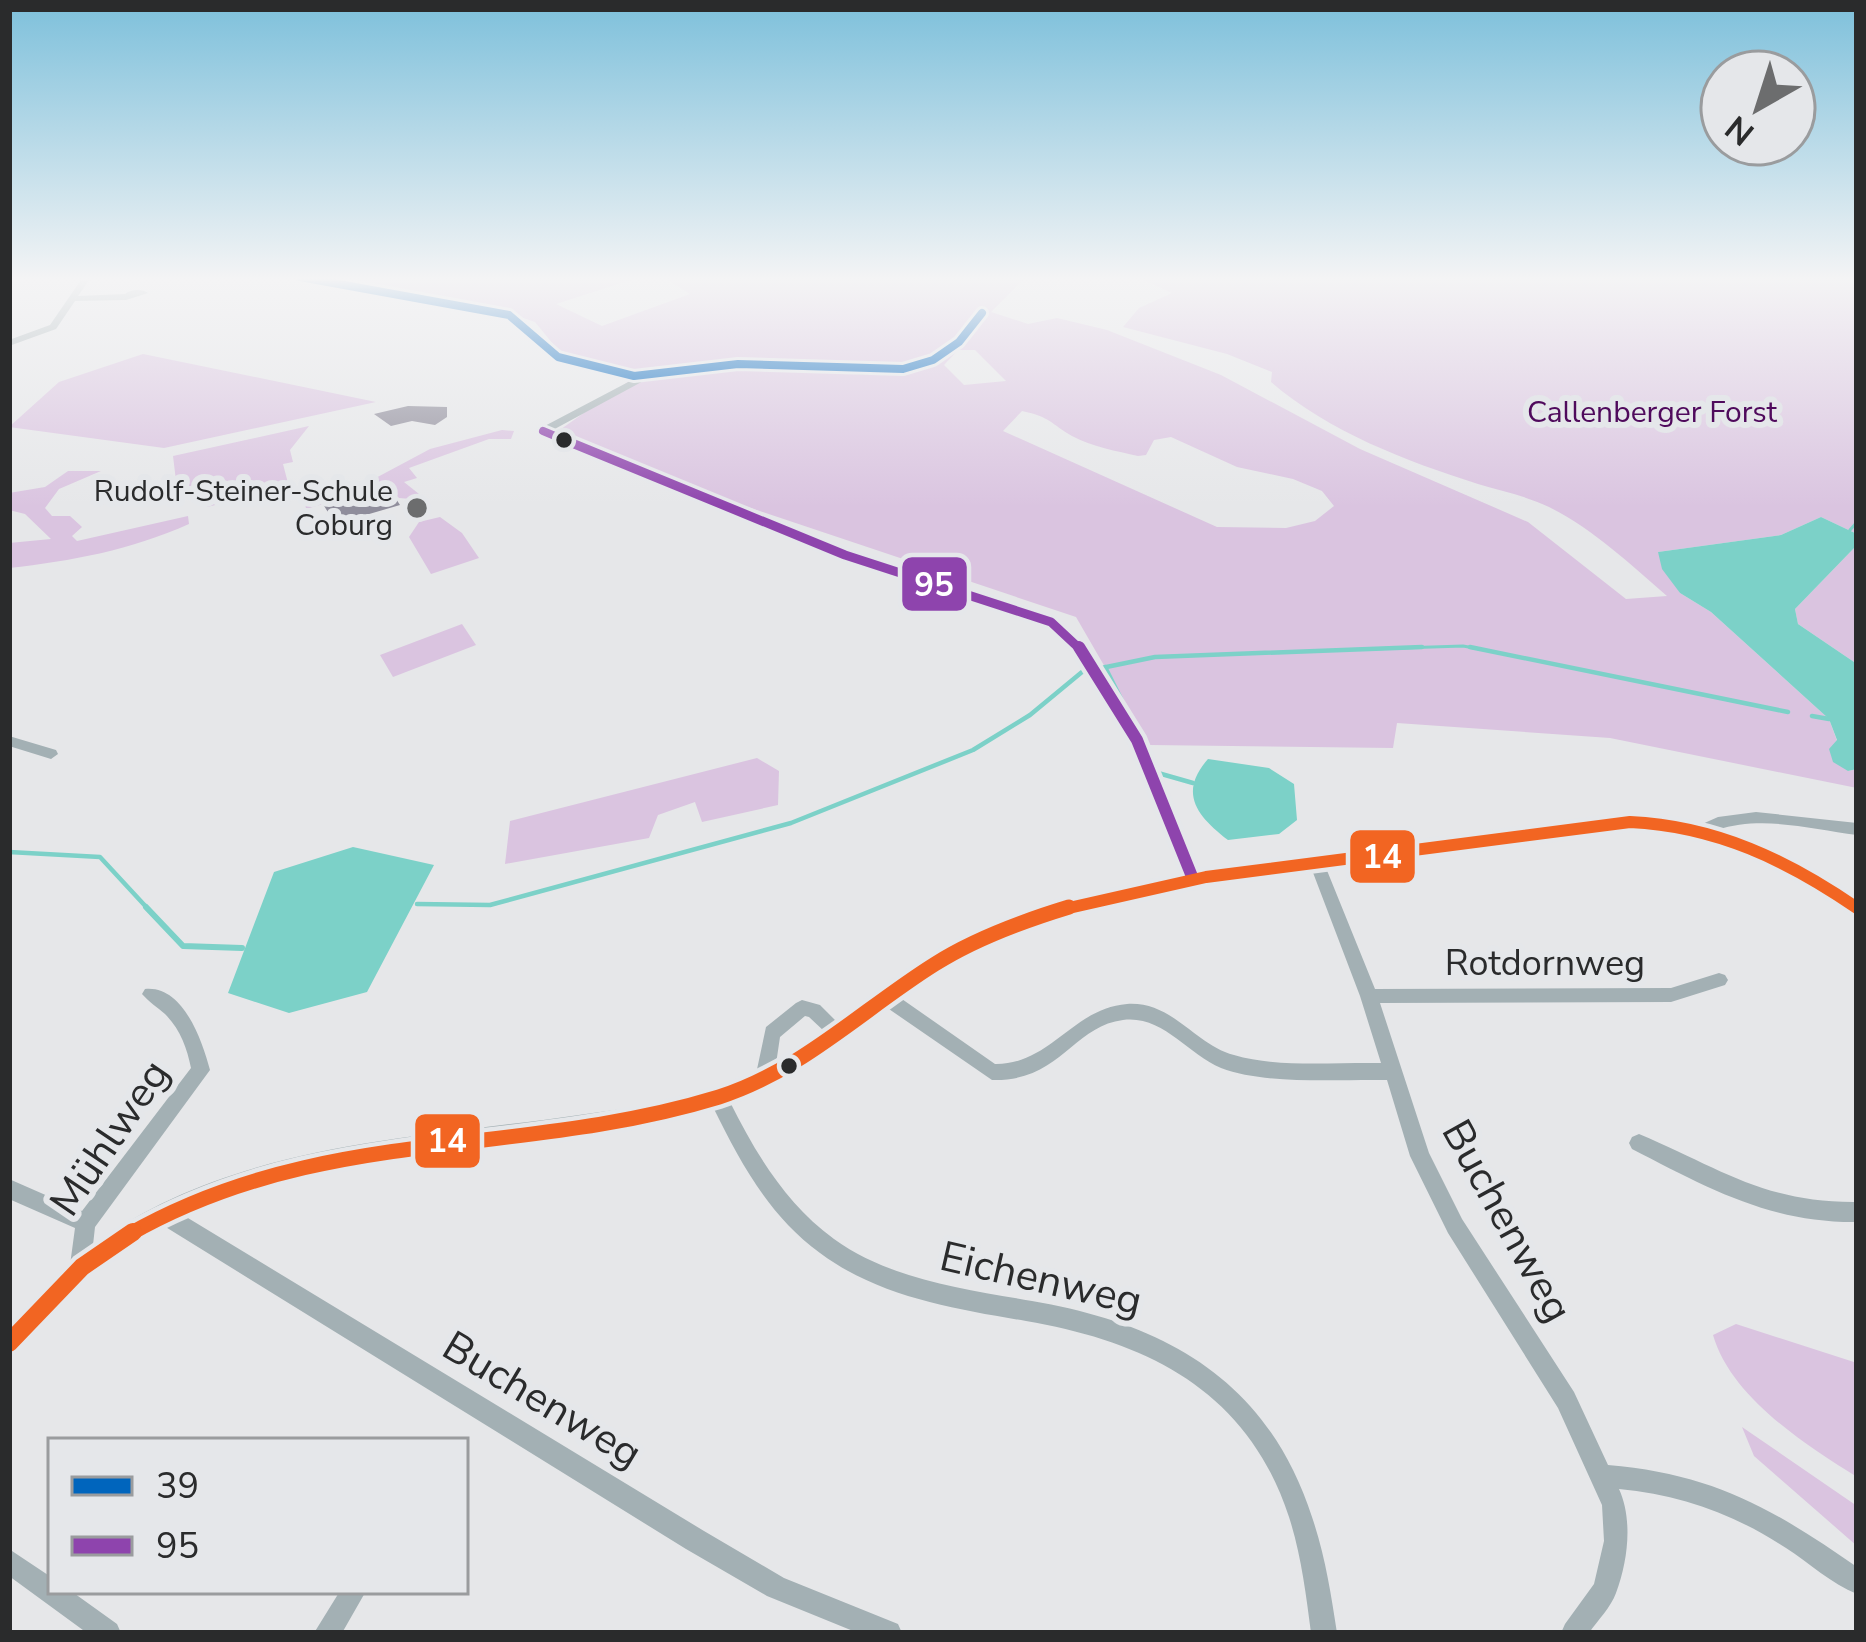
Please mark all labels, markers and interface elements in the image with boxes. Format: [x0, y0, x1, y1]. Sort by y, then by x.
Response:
north arrow [1698, 48, 1818, 168]
text: N [1716, 105, 1764, 155]
park label: Callenberger Forst [1527, 392, 1778, 433]
unlabelled marker [553, 429, 575, 451]
place label: Rudolf-Steiner-Schule Coburg [94, 471, 393, 546]
marker: Rudolf-Steiner-Schule Coburg [404, 495, 430, 521]
line badge: 95 [900, 555, 969, 613]
text: 95 [914, 563, 954, 608]
line badge: 14 [1348, 828, 1417, 885]
text: 14 [1362, 835, 1402, 880]
street label: Rotdornweg [1445, 939, 1645, 988]
street label: Mühlweg [37, 1049, 183, 1227]
unlabelled marker [778, 1055, 800, 1077]
street label: Buchenweg [1428, 1110, 1586, 1332]
line badge: 14 [413, 1112, 482, 1170]
text: 14 [427, 1119, 467, 1164]
street label: Eichenweg [934, 1228, 1148, 1330]
street label: Buchenweg [432, 1318, 652, 1482]
legend [48, 1438, 468, 1594]
text: 39 [156, 1462, 199, 1511]
text: 95 [156, 1522, 199, 1571]

